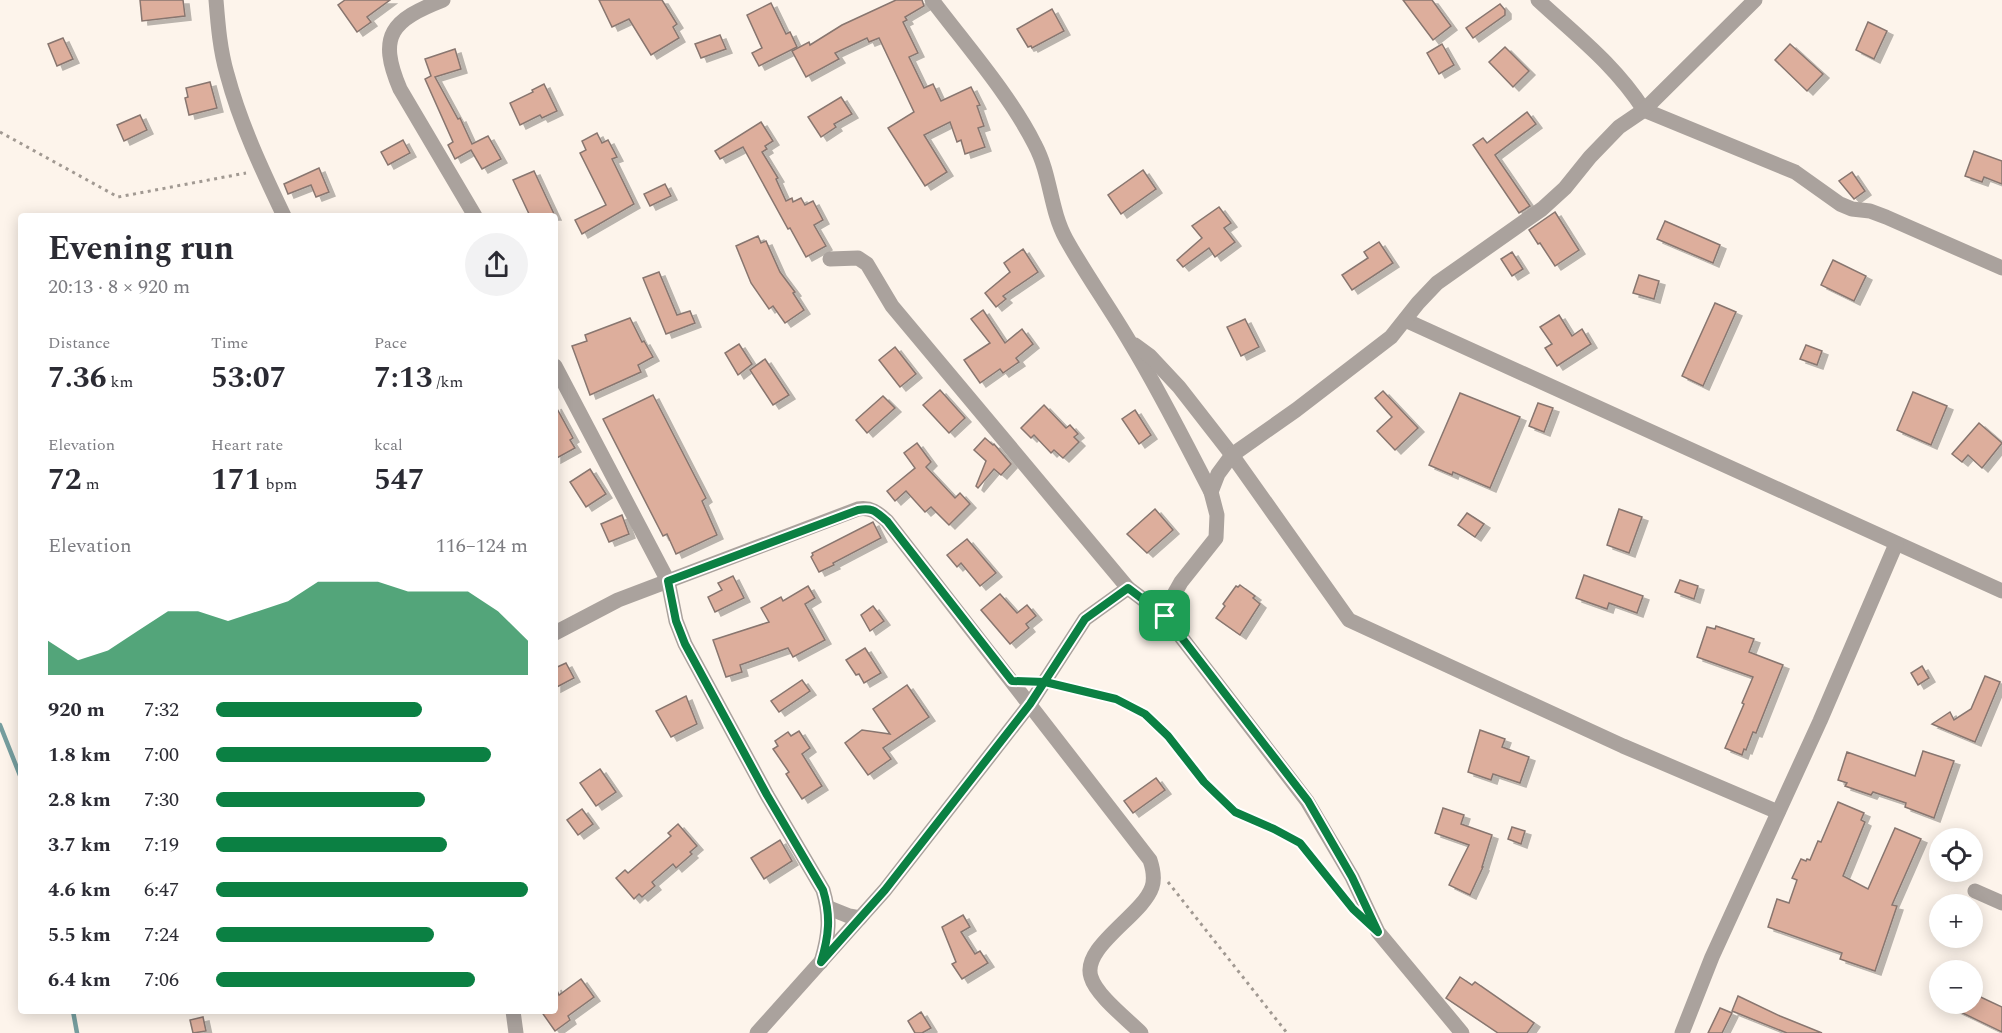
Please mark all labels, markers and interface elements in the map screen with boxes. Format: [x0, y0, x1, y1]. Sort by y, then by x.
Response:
text: Evening run [48, 224, 234, 274]
button: share [465, 233, 528, 296]
text: 20:13 · 8 × 920 m [48, 272, 190, 302]
text: Distance [48, 331, 110, 355]
text: Time [211, 331, 248, 355]
text: Pace [374, 331, 407, 355]
text: 7.36 [48, 355, 107, 401]
text: 53:07 [211, 355, 286, 401]
text: 7:13 [374, 355, 433, 401]
text: km [107, 370, 133, 394]
text: /km [433, 370, 463, 394]
text: Elevation [48, 433, 115, 457]
text: Heart rate [211, 433, 283, 457]
text: kcal [374, 433, 403, 457]
text: 72 [48, 457, 82, 503]
text: 171 [211, 457, 262, 503]
text: 547 [374, 457, 425, 503]
text: m [82, 472, 99, 496]
text: bpm [262, 472, 297, 496]
text: Elevation [48, 531, 132, 561]
text: 116–124 m [436, 531, 528, 561]
pin [1139, 590, 1190, 641]
icon: arrive [1148, 599, 1181, 632]
text: 920 m [48, 695, 105, 725]
text: 7:32 [144, 695, 179, 725]
text: 1.8 km [48, 740, 111, 770]
text: 7:00 [144, 740, 179, 770]
text: 2.8 km [48, 785, 111, 815]
text: 7:30 [144, 785, 179, 815]
map controls [1929, 828, 1983, 1014]
button: locate [1929, 828, 1983, 882]
text: 3.7 km [48, 830, 111, 860]
text: 7:19 [144, 830, 179, 860]
text: 4.6 km [48, 875, 111, 905]
text: 6:47 [144, 875, 179, 905]
button: + [1929, 894, 1983, 948]
text: 5.5 km [48, 920, 111, 950]
text: 7:24 [144, 920, 179, 950]
button: − [1929, 960, 1983, 1014]
text: 6.4 km [48, 965, 111, 995]
text: 7:06 [144, 965, 179, 995]

